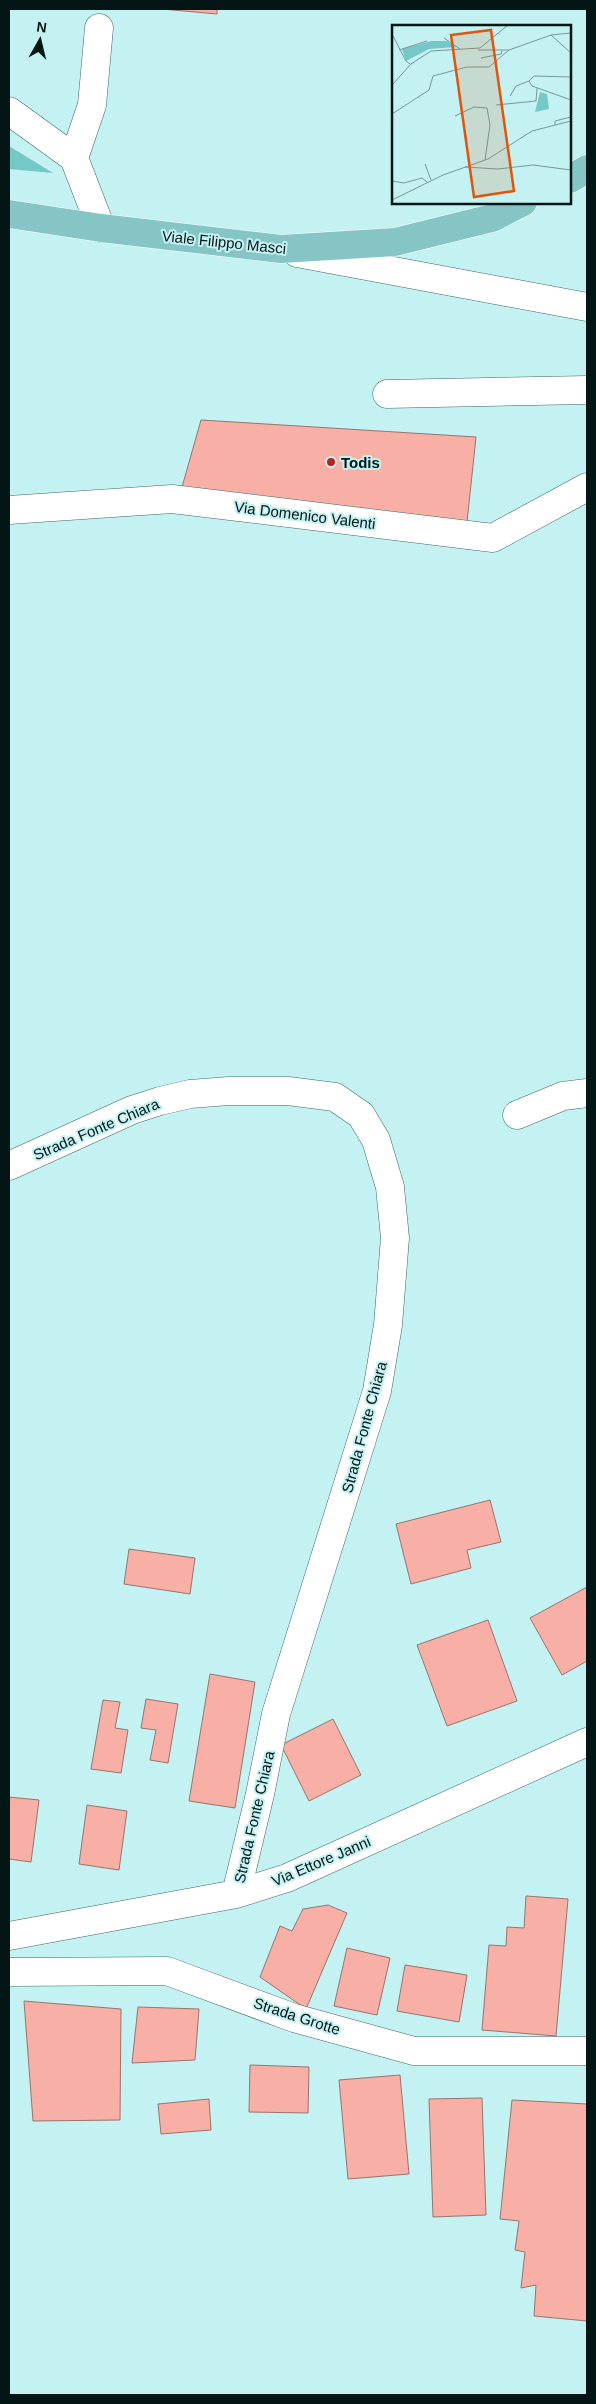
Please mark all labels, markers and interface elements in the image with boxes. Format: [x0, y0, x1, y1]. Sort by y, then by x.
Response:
north arrow [15, 15, 65, 65]
text: N [36, 18, 48, 36]
inset map [392, 25, 571, 204]
street label: Viale Filippo Masci [161, 227, 287, 257]
place label: Todis [341, 454, 380, 471]
marker: Todis [325, 456, 337, 468]
street label: Via Domenico Valenti [233, 498, 377, 532]
street label: Strada Fonte Chiara [31, 1095, 162, 1163]
street label: Strada Fonte Chiara [338, 1359, 390, 1494]
street label: Strada Fonte Chiara [231, 1749, 278, 1885]
street label: Via Ettore Janni [269, 1833, 373, 1889]
street label: Strada Grotte [252, 1994, 342, 2038]

